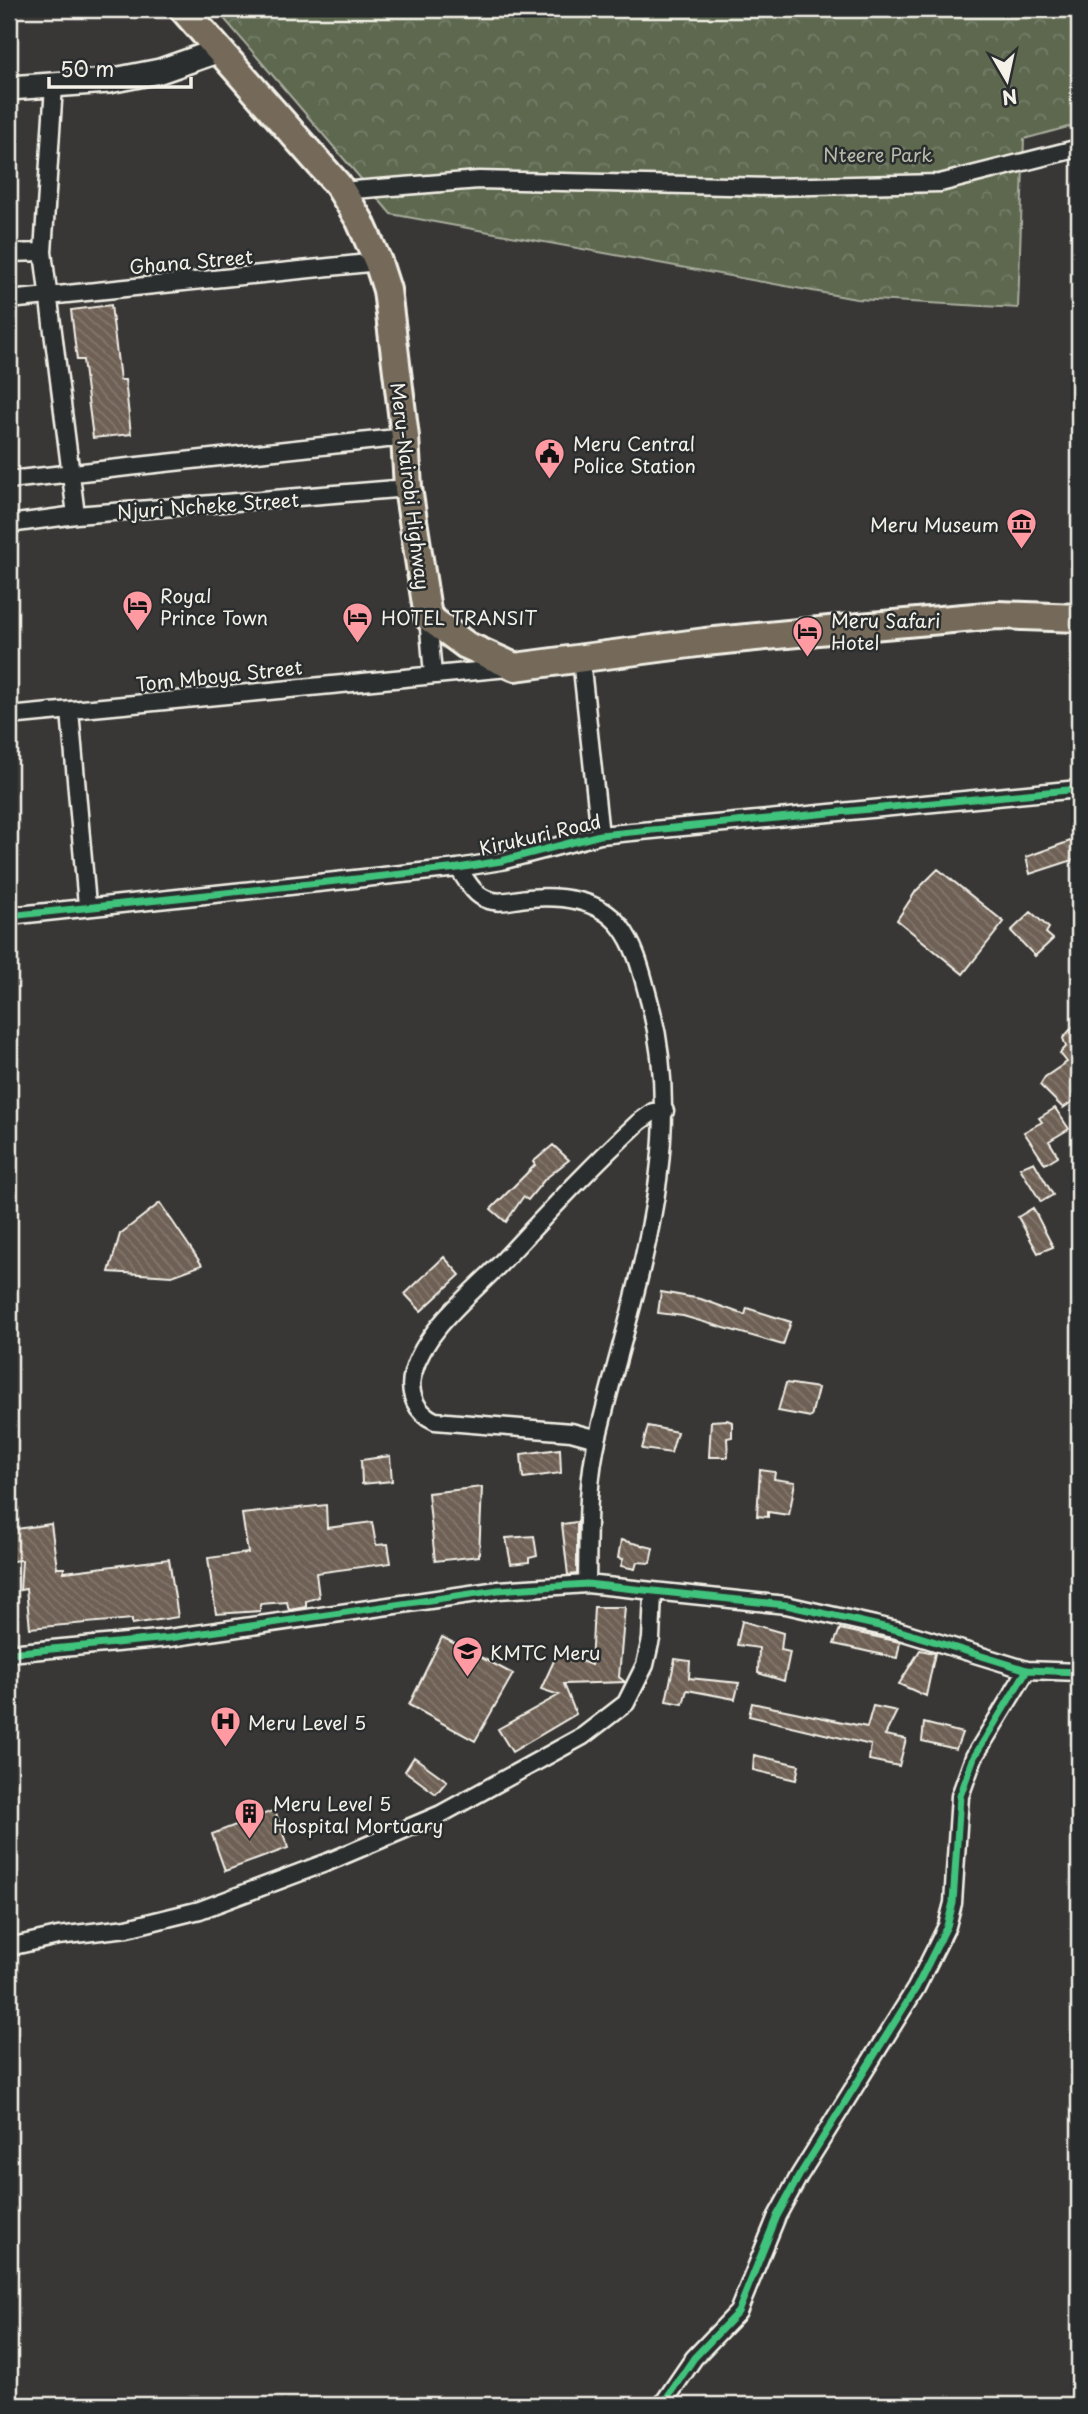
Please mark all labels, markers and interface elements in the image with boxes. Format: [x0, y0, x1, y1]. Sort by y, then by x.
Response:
scale bar [49, 46, 191, 90]
north arrow [972, 46, 1042, 116]
text: 50 m [60, 52, 114, 84]
text: N [1000, 83, 1019, 113]
park label: Nteere Park [823, 140, 933, 168]
street label: Ghana Street [128, 242, 254, 280]
street label: Meru-Nairobi Highway [384, 381, 438, 591]
place label: Meru Central Police Station [573, 429, 696, 479]
public building icon: Meru Central Police Station [533, 437, 567, 481]
street label: Njuri Ncheke Street [116, 485, 300, 525]
museum icon: Meru Museum [1005, 507, 1039, 551]
place label: Meru Museum [870, 510, 999, 538]
place label: Royal Prince Town [160, 581, 269, 631]
hotel icon: Royal Prince Town [120, 589, 154, 633]
hotel icon: HOTEL TRANSIT [341, 600, 375, 644]
place label: HOTEL TRANSIT [381, 603, 537, 631]
place label: Meru Safari Hotel [831, 606, 941, 656]
hotel icon: Meru Safari Hotel [791, 614, 825, 658]
street label: Tom Mboya Street [134, 652, 304, 698]
street label: Kirukuri Road [476, 806, 604, 862]
school or university icon: KMTC Meru [450, 1635, 484, 1679]
place label: KMTC Meru [490, 1638, 600, 1666]
hospital icon: Meru Level 5 [208, 1705, 242, 1749]
place label: Meru Level 5 [248, 1708, 366, 1736]
place label: Meru Level 5 Hospital Mortuary [273, 1789, 443, 1839]
building icon: Meru Level 5 Hospital Mortuary [233, 1797, 267, 1841]

